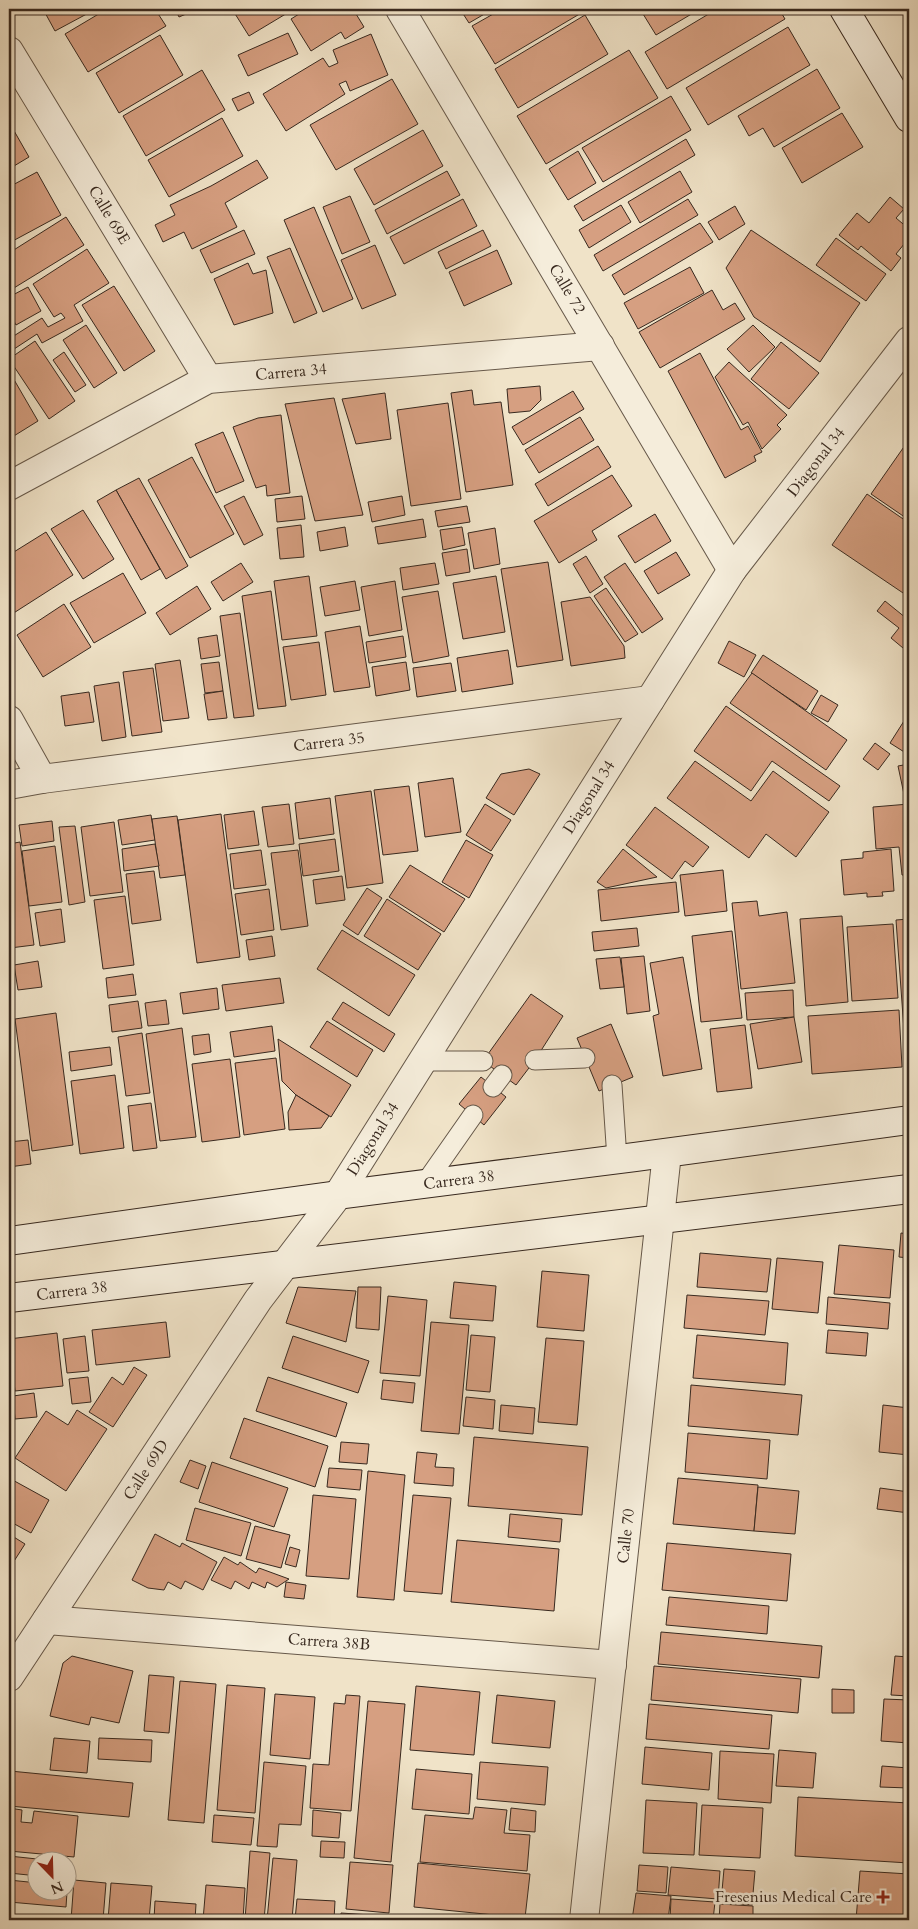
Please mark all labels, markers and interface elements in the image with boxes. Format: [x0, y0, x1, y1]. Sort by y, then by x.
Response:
street label: Calle 69E [83, 181, 135, 249]
street label: Calle 72 [543, 260, 591, 318]
street label: Carrera 34 [254, 358, 328, 386]
street label: Diagonal 34 [782, 423, 850, 501]
street label: Carrera 35 [292, 727, 366, 757]
street label: Diagonal 34 [558, 756, 620, 838]
street label: Diagonal 34 [342, 1098, 404, 1180]
street label: Carrera 38 [422, 1165, 496, 1195]
street label: Carrera 38 [35, 1276, 109, 1306]
street label: Calle 69D [118, 1435, 174, 1505]
street label: Calle 70 [612, 1507, 640, 1565]
street label: Carrera 38B [287, 1628, 371, 1656]
north arrow [28, 1852, 78, 1902]
text: N [48, 1876, 66, 1899]
place label: Fresenius Medical Care [715, 1886, 872, 1908]
marker: Fresenius Medical Care [876, 1890, 890, 1904]

